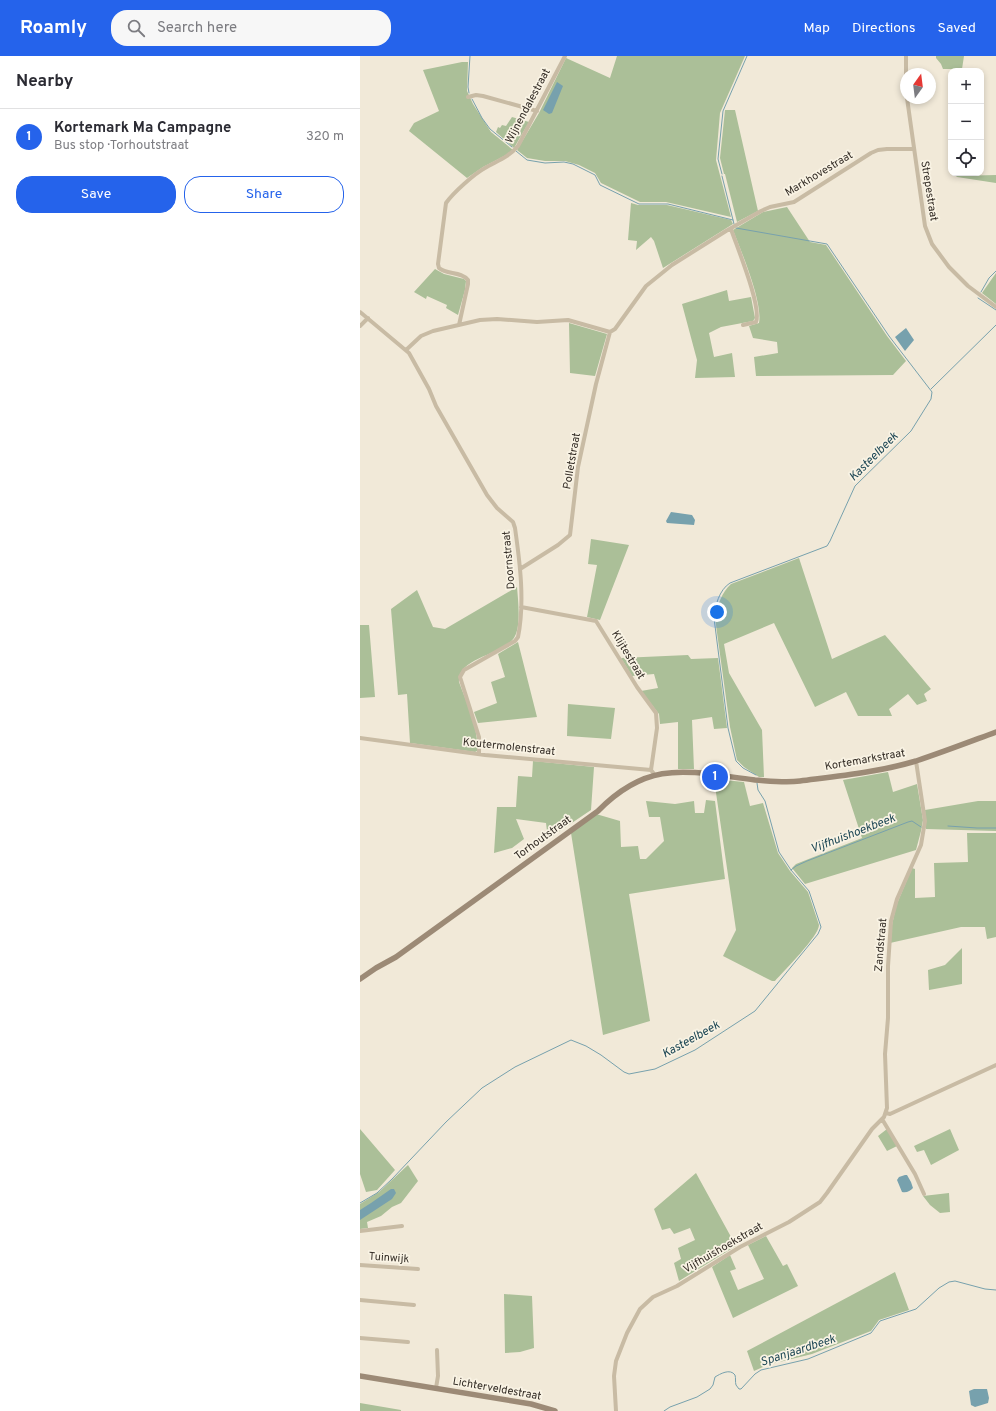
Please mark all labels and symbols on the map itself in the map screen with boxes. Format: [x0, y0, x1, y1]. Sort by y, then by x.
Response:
street label: Wijnendalestraat [502, 66, 554, 146]
north arrow [900, 68, 936, 104]
street label: Markhovestraat [782, 148, 856, 200]
street label: Strepestraat [917, 160, 941, 222]
water label: Kasteelbeek [846, 428, 903, 485]
street label: Polletstraat [560, 432, 584, 490]
street label: Doornstraat [499, 530, 519, 590]
your location [707, 602, 727, 622]
street label: Klijtestraat [608, 628, 648, 682]
street label: Koutermolenstraat [462, 735, 556, 759]
street label: Kortemarkstraat [824, 746, 906, 774]
pin: 1 [702, 762, 728, 792]
water label: Vijfhuishoekbeek [808, 810, 899, 858]
street label: Torhoutstraat [512, 813, 574, 863]
street label: Zandstraat [872, 917, 890, 973]
water label: Kasteelbeek [659, 1017, 724, 1062]
street label: Vijfhuishoekstraat [681, 1219, 765, 1277]
street label: Tuinwijk [368, 1250, 410, 1266]
water label: Spanjaardbeek [758, 1331, 838, 1371]
street label: Lichterveldestraat [452, 1374, 542, 1404]

